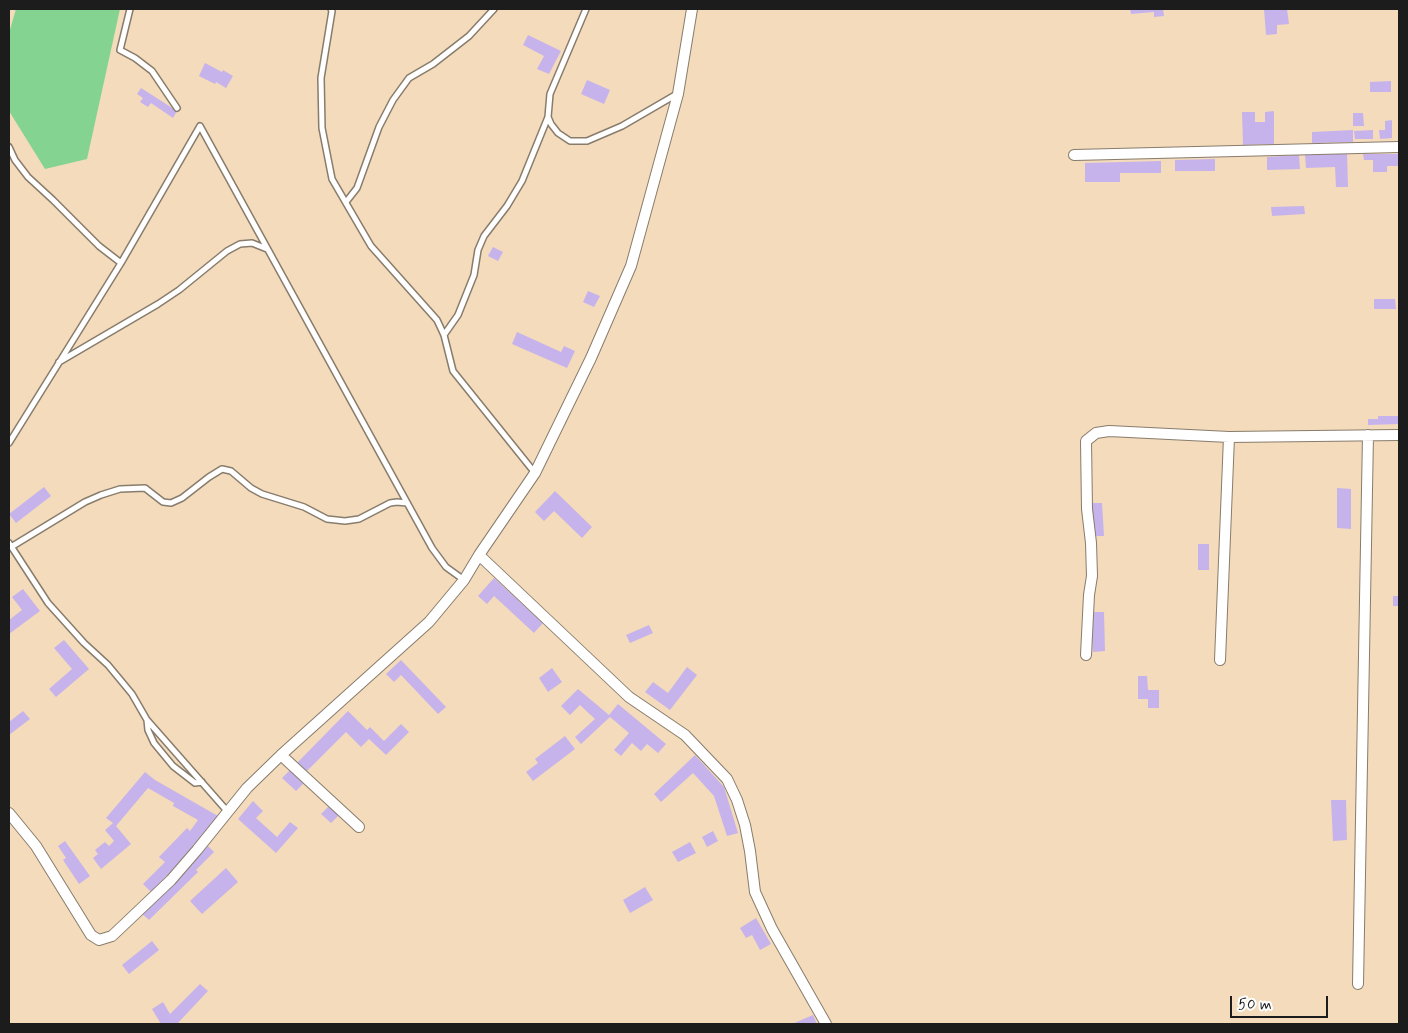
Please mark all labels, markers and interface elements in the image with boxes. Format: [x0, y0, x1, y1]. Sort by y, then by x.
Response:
scale bar [1233, 986, 1330, 1018]
text: 50 m [1238, 995, 1272, 1015]

